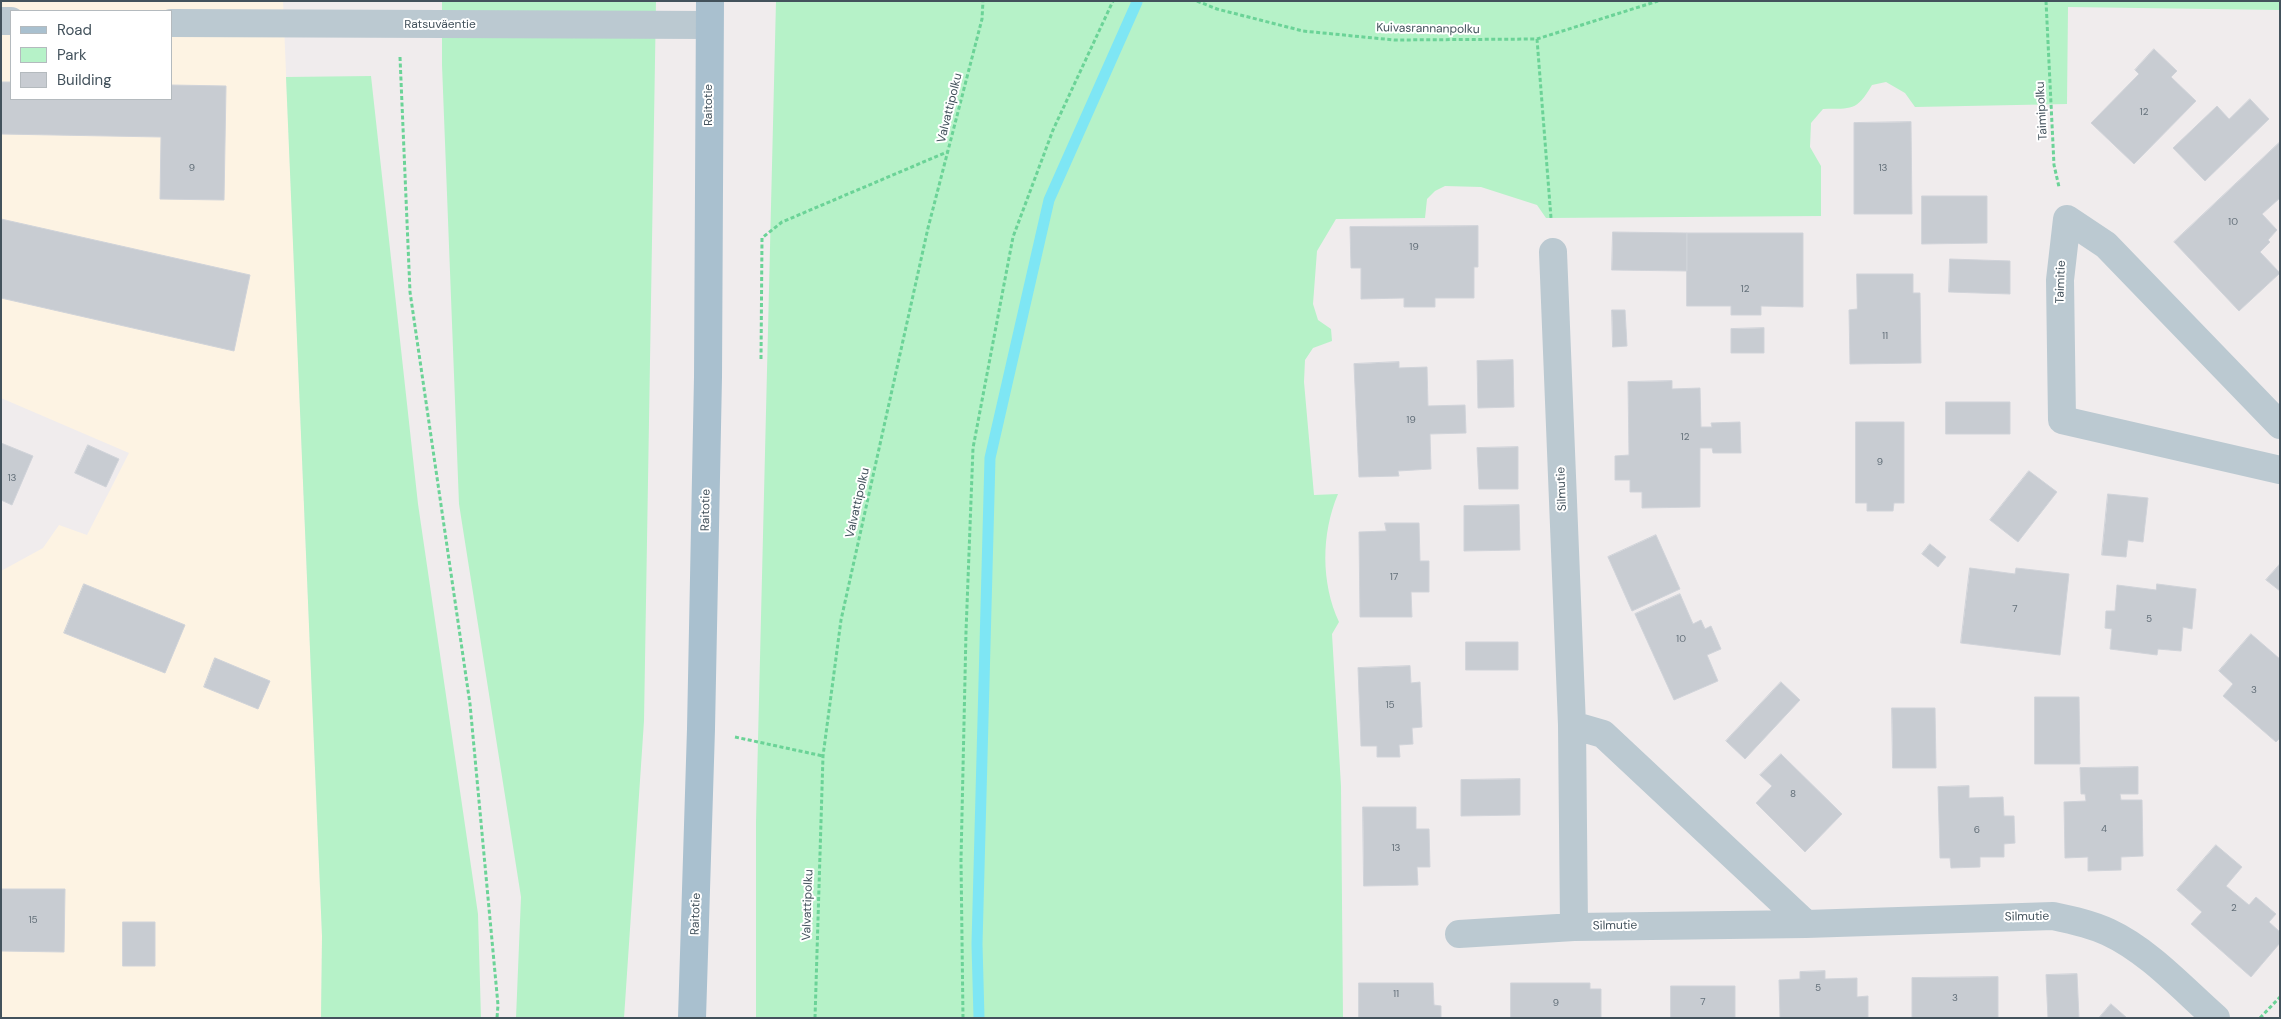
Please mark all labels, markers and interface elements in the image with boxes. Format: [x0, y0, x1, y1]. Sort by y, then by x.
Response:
legend [10, 10, 172, 100]
street label: Ratsuväentie [404, 18, 476, 32]
text: Road [57, 20, 92, 40]
street label: Kuivasrannanpolku [1376, 21, 1480, 37]
text: Park [57, 45, 87, 65]
text: Building [57, 70, 112, 90]
street label: Valvattipolku [934, 72, 966, 144]
street label: Taimipolku [2033, 81, 2051, 141]
street label: Raitotie [702, 84, 716, 126]
house number: 12 [2140, 106, 2148, 118]
house number: 9 [189, 162, 195, 174]
house number: 13 [1878, 162, 1888, 174]
house number: 10 [2228, 216, 2238, 228]
house number: 19 [1409, 241, 1419, 253]
street label: Taimitie [2053, 260, 2069, 304]
house number: 12 [1741, 283, 1749, 295]
house number: 11 [1882, 330, 1888, 342]
house number: 19 [1406, 414, 1416, 426]
house number: 12 [1681, 431, 1689, 443]
house number: 9 [1877, 456, 1883, 468]
street label: Valvattipolku [843, 467, 873, 539]
street label: Silmutie [1554, 467, 1570, 511]
house number: 13 [7, 472, 17, 484]
street label: Raitotie [698, 489, 714, 531]
house number: 17 [1390, 571, 1398, 583]
house number: 7 [2012, 603, 2018, 615]
house number: 5 [2146, 613, 2152, 625]
house number: 10 [1676, 633, 1686, 645]
house number: 3 [2251, 684, 2257, 696]
house number: 15 [1385, 699, 1395, 711]
house number: 8 [1790, 788, 1796, 800]
house number: 4 [2101, 823, 2107, 835]
house number: 6 [1974, 824, 1980, 836]
house number: 13 [1391, 842, 1401, 854]
street label: Valvattipolku [800, 869, 816, 941]
street label: Raitotie [688, 893, 704, 935]
house number: 2 [2231, 902, 2237, 914]
street label: Silmutie [2005, 909, 2049, 925]
house number: 15 [28, 914, 38, 926]
street label: Silmutie [1593, 918, 1637, 934]
house number: 5 [1815, 982, 1821, 994]
house number: 11 [1393, 988, 1399, 1000]
house number: 3 [1952, 992, 1958, 1004]
house number: 7 [1700, 996, 1706, 1008]
house number: 9 [1553, 997, 1559, 1009]

